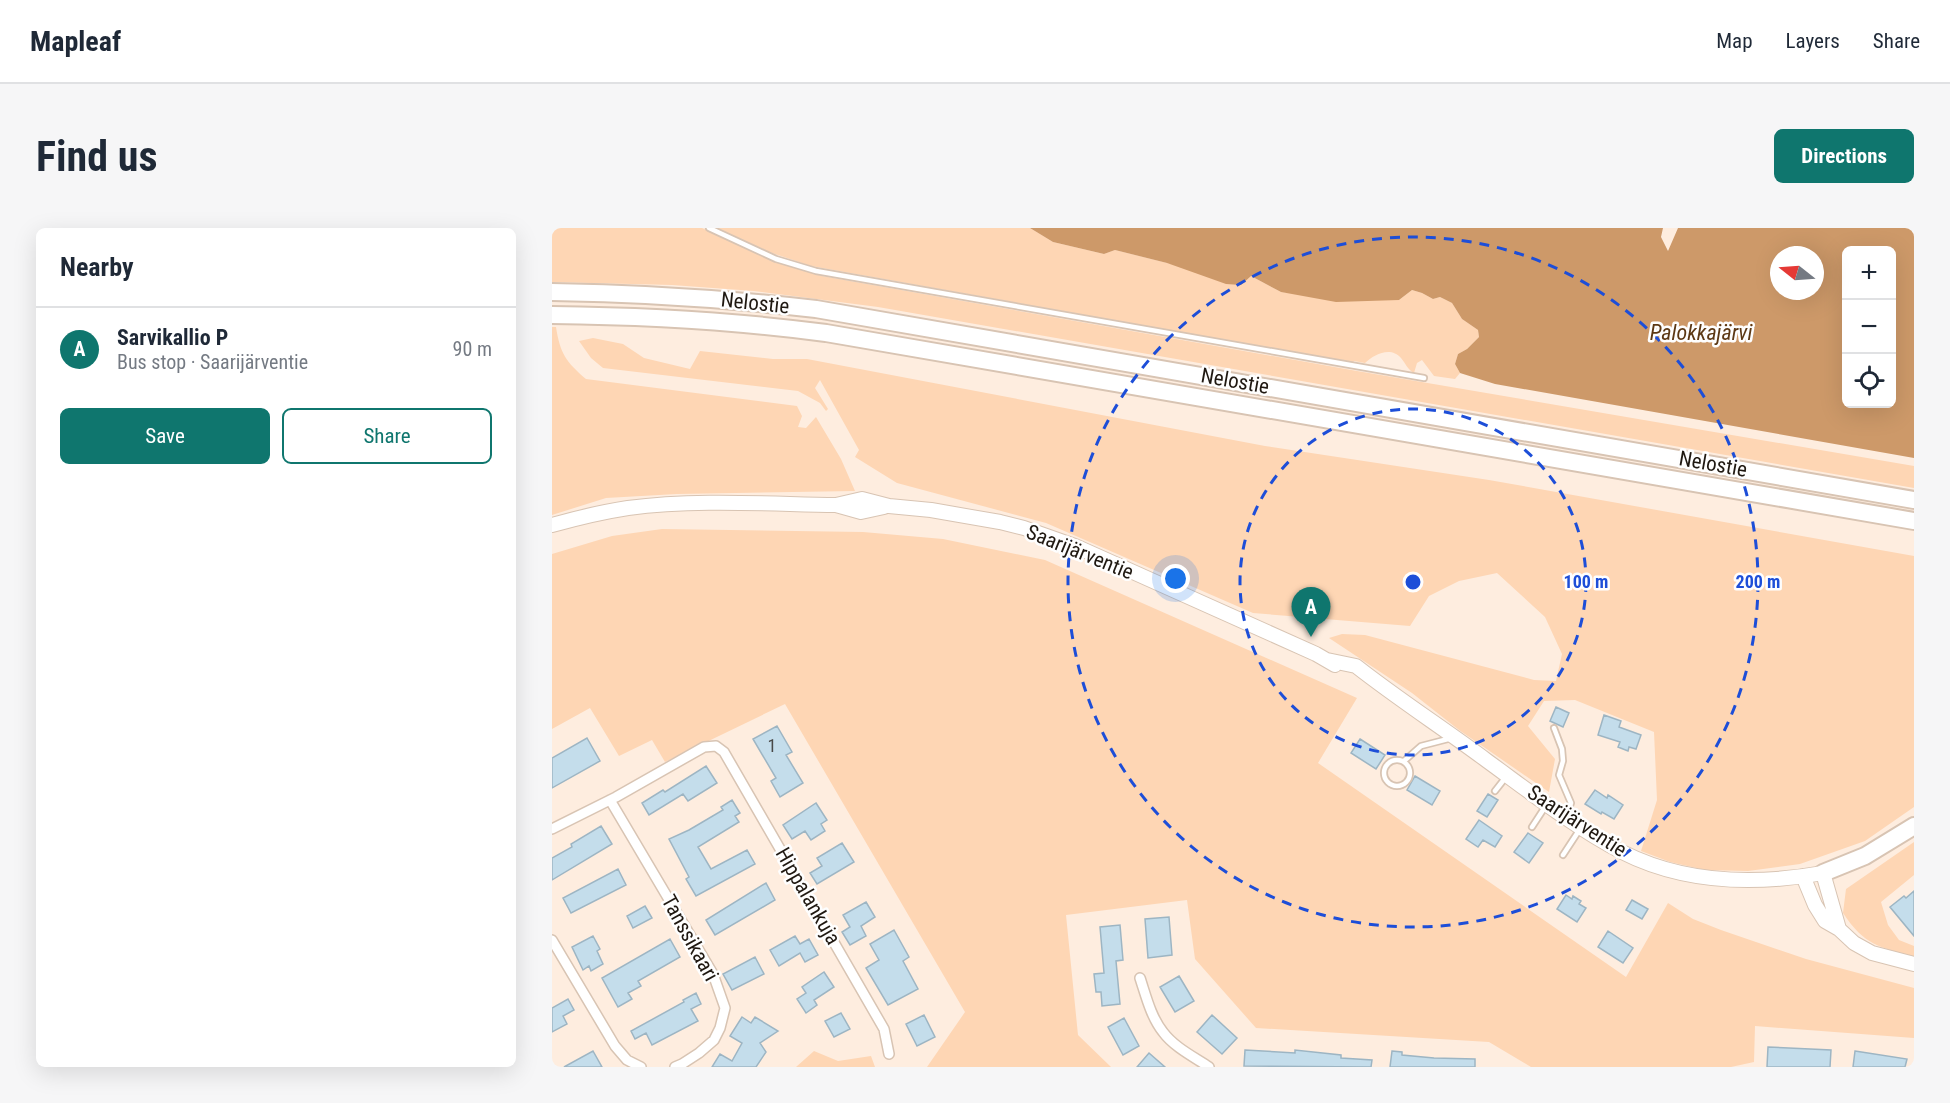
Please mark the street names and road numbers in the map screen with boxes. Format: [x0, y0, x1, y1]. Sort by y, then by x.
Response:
street label: Nelostie [720, 287, 791, 319]
street label: Nelostie [1199, 363, 1271, 399]
street label: Nelostie [1677, 446, 1749, 482]
street label: Saarijärventie [1023, 520, 1137, 584]
street label: Saarijärventie [1523, 780, 1631, 862]
street label: Hippalankuja [771, 843, 845, 949]
street label: Tanssikaari [657, 891, 723, 985]

